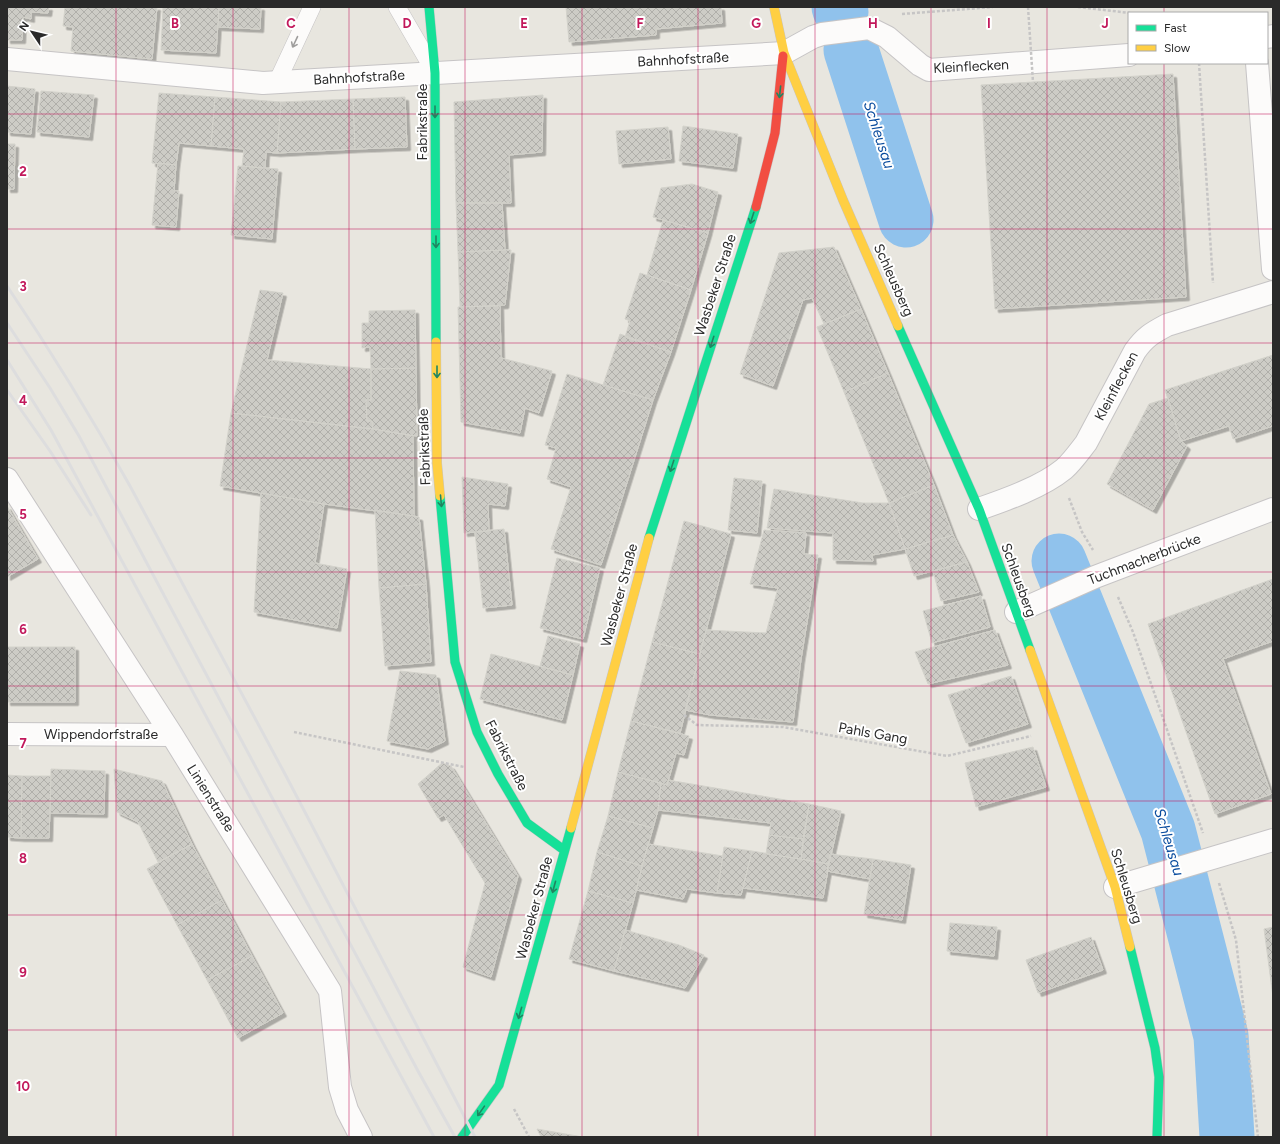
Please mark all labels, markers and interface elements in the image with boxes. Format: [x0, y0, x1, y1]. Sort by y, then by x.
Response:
north arrow [12, 12, 52, 52]
legend [1128, 12, 1268, 64]
text: B [171, 16, 179, 31]
text: C [286, 16, 296, 31]
text: D [402, 16, 412, 31]
text: E [520, 16, 528, 31]
text: F [636, 16, 644, 31]
text: G [751, 16, 761, 31]
text: H [868, 16, 878, 31]
text: I [987, 16, 991, 31]
text: J [1101, 16, 1109, 31]
text: N [16, 19, 32, 34]
text: Fast [1164, 21, 1187, 35]
one-way arrow [291, 36, 298, 48]
text: Slow [1164, 41, 1191, 55]
street label: Bahnhofstraße [637, 49, 730, 70]
street label: Kleinflecken [933, 56, 1010, 77]
street label: Bahnhofstraße [313, 67, 406, 88]
street label: Fabrikstraße [414, 83, 431, 160]
one-way arrow [776, 85, 783, 98]
water label: Schleusau [860, 99, 898, 171]
one-way arrow [432, 105, 439, 118]
text: 2 [19, 164, 27, 179]
one-way arrow [747, 212, 755, 224]
street label: Wasbeker Straße [691, 232, 740, 338]
one-way arrow [432, 235, 440, 248]
street label: Schleusberg [870, 241, 917, 319]
text: 3 [19, 279, 27, 294]
one-way arrow [708, 335, 715, 348]
street label: Kleinflecken [1091, 349, 1142, 424]
one-way arrow [433, 365, 441, 378]
text: 4 [19, 393, 27, 408]
street label: Fabrikstraße [415, 408, 434, 486]
one-way arrow [668, 459, 675, 472]
one-way arrow [437, 495, 444, 508]
text: 5 [19, 507, 27, 522]
street label: Tuchmacherbrücke [1085, 530, 1203, 589]
street label: Wasbeker Straße [598, 541, 642, 649]
street label: Schleusberg [997, 541, 1040, 620]
text: 6 [19, 622, 27, 637]
street label: Fabrikstraße [482, 717, 532, 794]
street label: Pahls Gang [837, 719, 909, 748]
street label: Wippendorfstraße [44, 726, 158, 743]
text: 7 [19, 736, 27, 751]
street label: Linienstraße [183, 761, 238, 835]
water label: Schleusau [1150, 806, 1188, 878]
street label: Schleusberg [1107, 846, 1146, 926]
text: 8 [19, 851, 27, 866]
street label: Wasbeker Straße [513, 854, 557, 962]
one-way arrow [550, 881, 557, 894]
text: 9 [19, 965, 27, 980]
one-way arrow [516, 1006, 523, 1019]
text: 10 [16, 1079, 30, 1094]
one-way arrow [477, 1105, 485, 1116]

